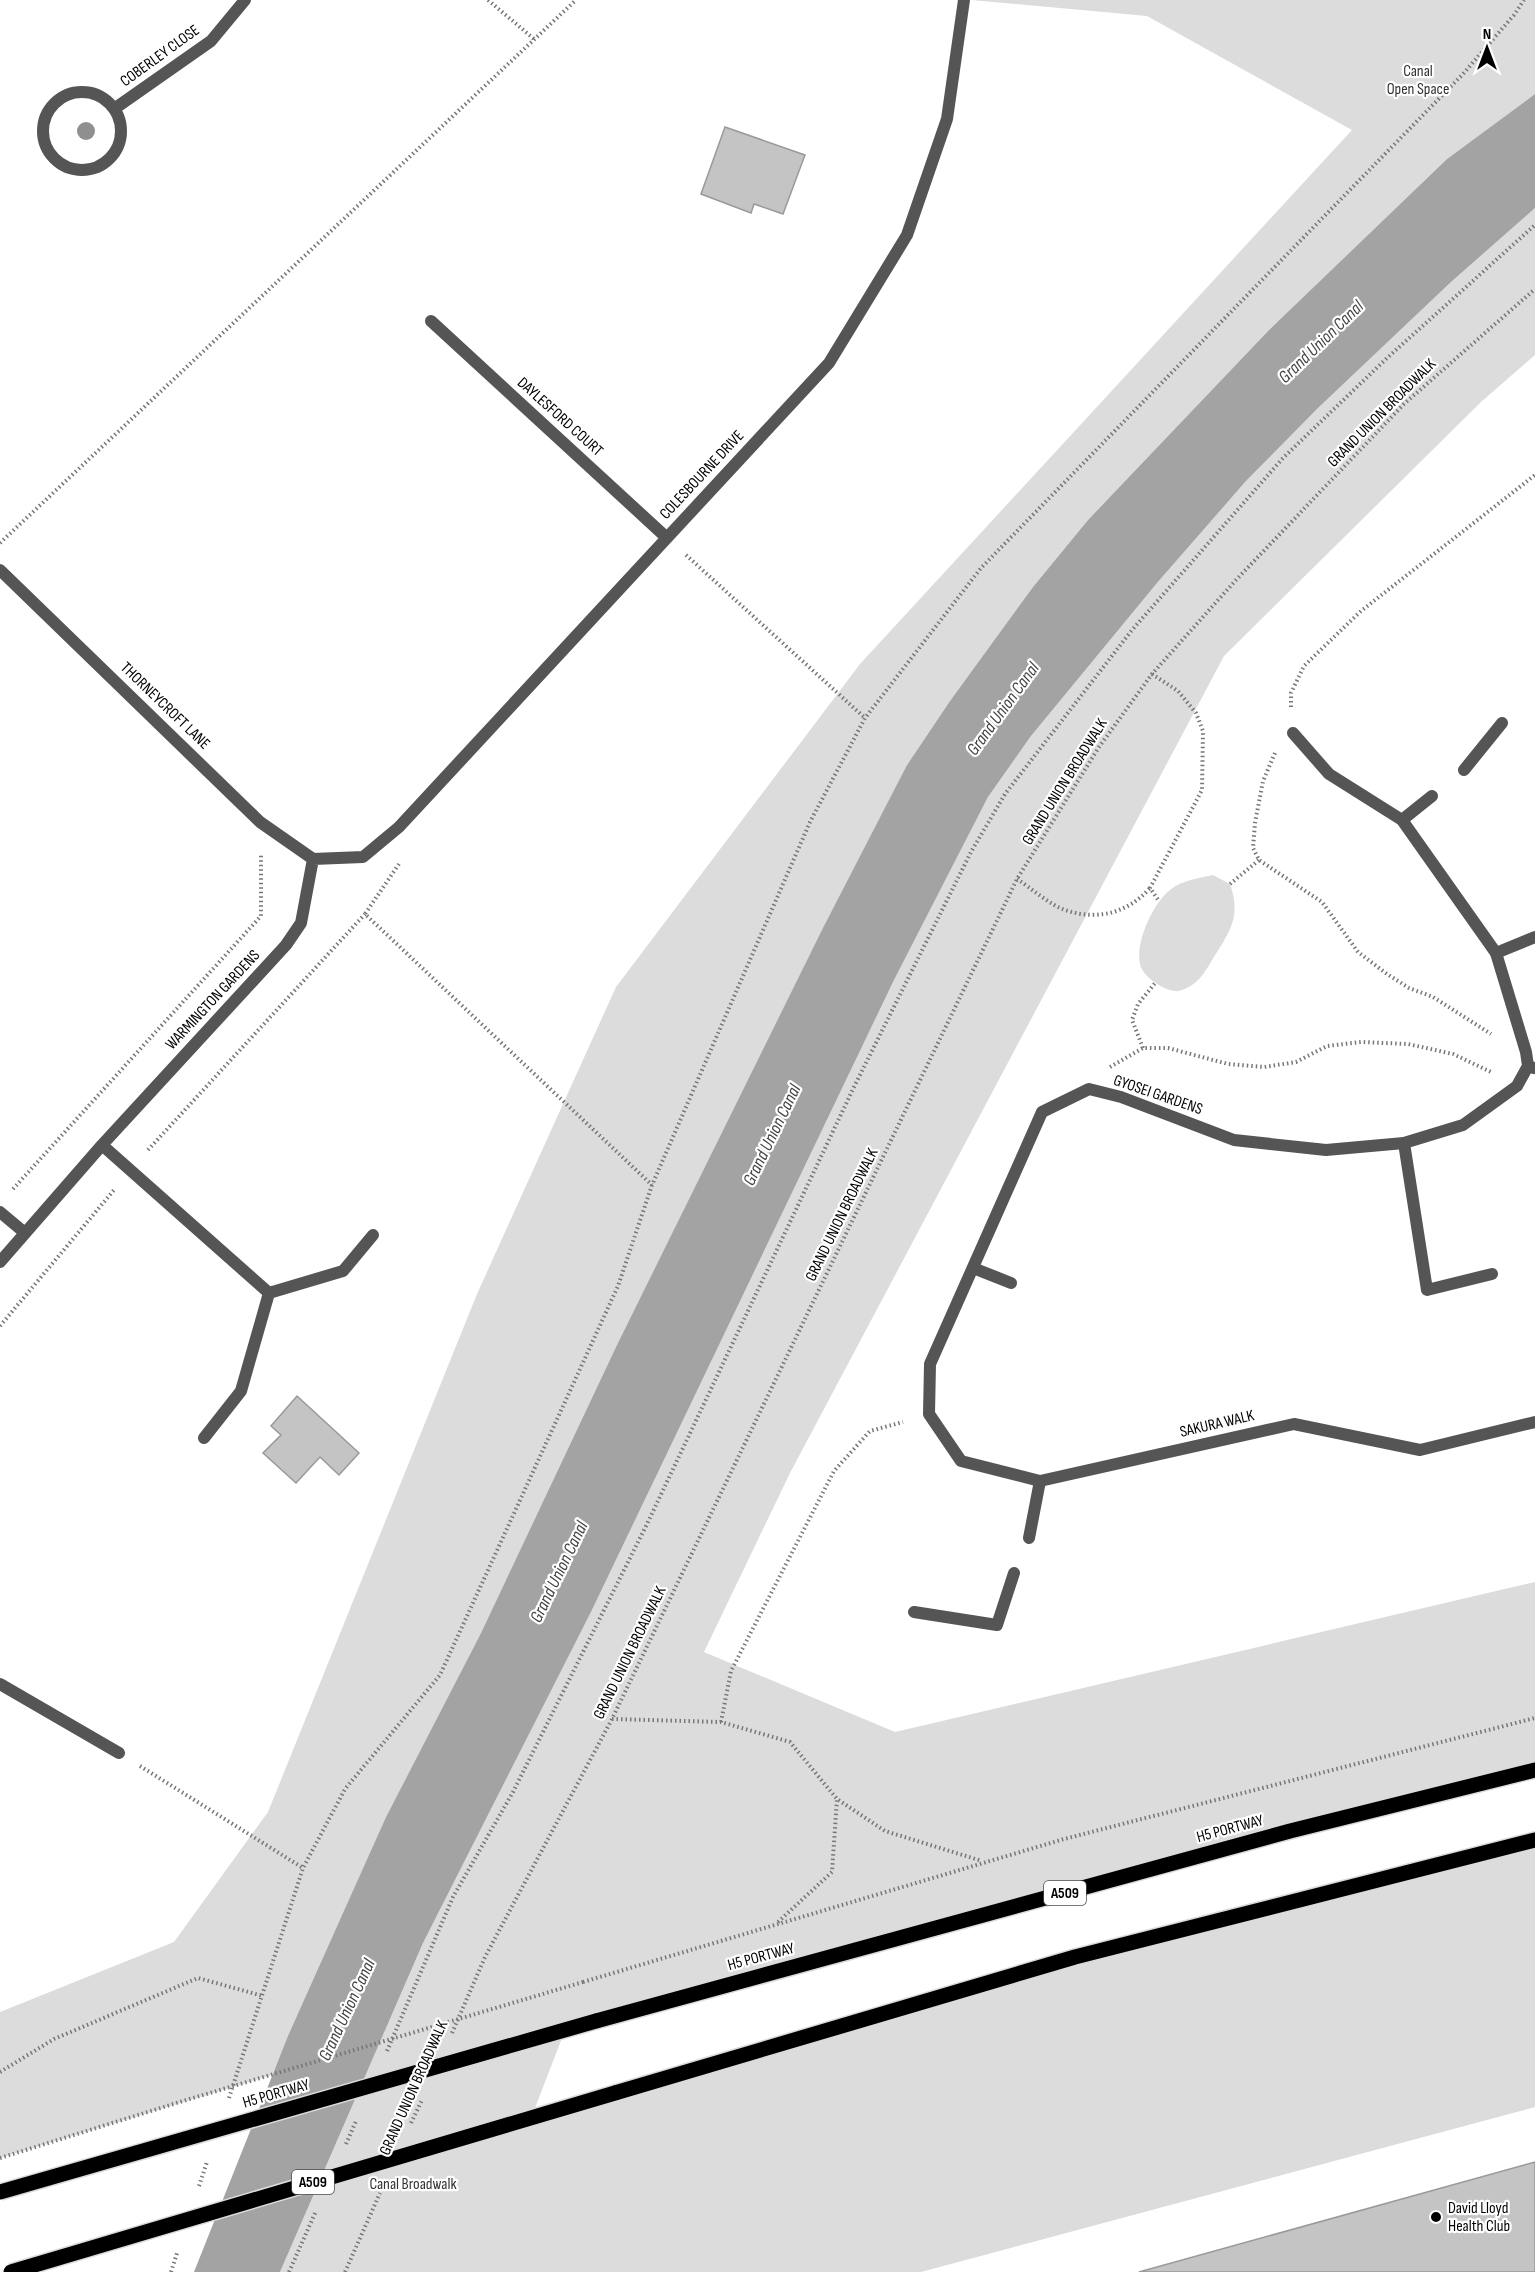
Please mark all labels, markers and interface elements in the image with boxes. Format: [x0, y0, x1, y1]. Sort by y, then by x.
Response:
north arrow [1457, 18, 1517, 78]
street label: COBERLEY CLOSE [117, 21, 203, 91]
text: N [1483, 25, 1491, 44]
park label: Canal Open Space [1387, 62, 1449, 99]
water label: Grand Union Canal [1274, 296, 1368, 388]
street label: GRAND UNION BROADWALK [1324, 354, 1441, 471]
street label: DAYLESFORD COURT [513, 374, 607, 461]
street label: COLESBOURNE DRIVE [656, 427, 748, 523]
water label: Grand Union Canal [962, 658, 1044, 760]
street label: THORNEYCROFT LANE [116, 659, 214, 753]
street label: GRAND UNION BROADWALK [1018, 715, 1112, 849]
street label: WARMINGTON GARDENS [162, 946, 264, 1054]
street label: GYOSEI GARDENS [1111, 1071, 1205, 1119]
water label: Grand Union Canal [739, 1080, 806, 1189]
street label: GRAND UNION BROADWALK [802, 1145, 883, 1285]
street label: SAKURA WALK [1178, 1406, 1257, 1442]
water label: Grand Union Canal [526, 1517, 593, 1626]
street label: GRAND UNION BROADWALK [590, 1583, 671, 1723]
street label: H5 PORTWAY [1195, 1811, 1266, 1847]
road number: A509 [1044, 1881, 1086, 1905]
street label: H5 PORTWAY [726, 1939, 797, 1975]
water label: Grand Union Canal [314, 1955, 380, 2064]
street label: GRAND UNION BROADWALK [376, 2017, 453, 2158]
street label: H5 PORTWAY [241, 2075, 312, 2113]
road number: A509 [292, 2170, 334, 2194]
park label: Canal Broadwalk [369, 2175, 457, 2194]
place label: David Lloyd Health Club [1448, 2199, 1510, 2236]
marker: David Lloyd Health Club [1429, 2210, 1443, 2224]

